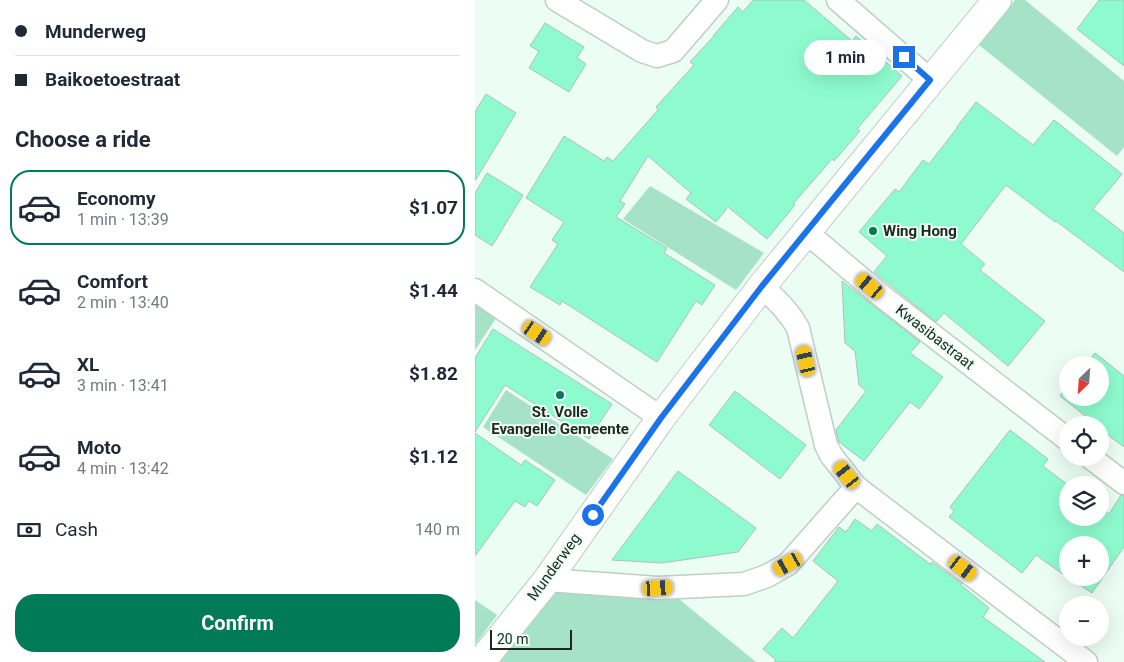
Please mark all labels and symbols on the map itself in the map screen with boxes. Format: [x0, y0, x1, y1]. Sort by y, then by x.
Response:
callout: 1 min [804, 40, 887, 74]
route end [893, 46, 915, 68]
place label: Wing Hong [883, 222, 957, 240]
marker: Wing Hong [867, 225, 879, 237]
car [853, 271, 886, 301]
street label: Kwasibastraat [892, 301, 978, 373]
car [520, 318, 553, 348]
car [795, 345, 816, 377]
north arrow [1059, 356, 1109, 406]
marker: St. Volle Evangelle Gemeente [554, 389, 566, 401]
place label: St. Volle Evangelle Gemeente [491, 403, 629, 438]
car [831, 459, 862, 491]
route start [582, 504, 604, 526]
street label: Munderweg [524, 530, 584, 604]
car [771, 550, 804, 578]
car [946, 553, 979, 583]
car [642, 580, 673, 596]
scale bar [490, 627, 573, 650]

